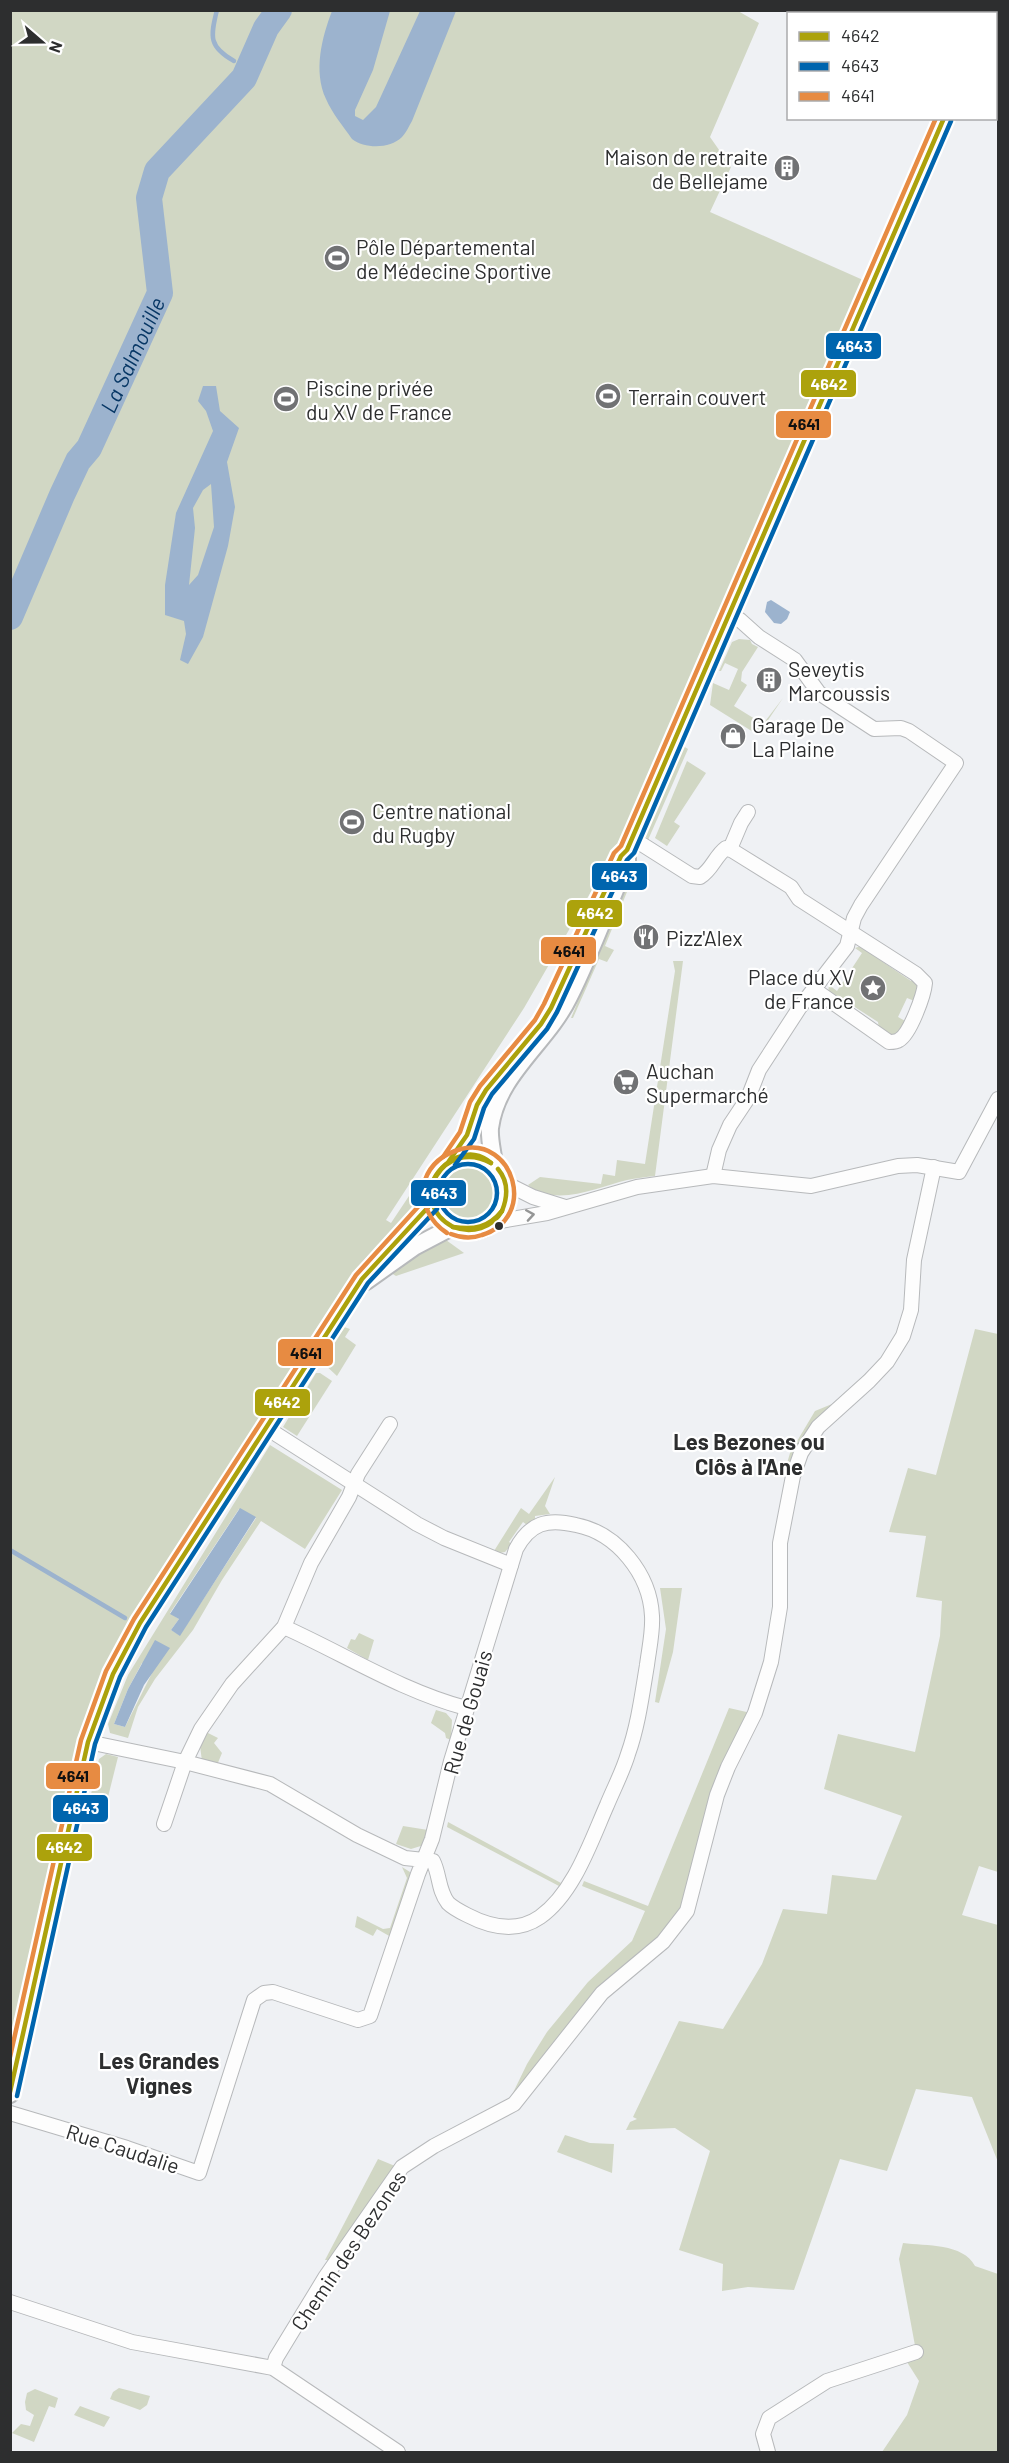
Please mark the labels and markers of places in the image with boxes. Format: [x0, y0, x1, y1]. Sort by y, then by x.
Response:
place label: Maison de retraite de Bellejame [605, 144, 768, 193]
building icon: Maison de retraite de Bellejame [772, 153, 802, 183]
place label: Pôle Départemental de Médecine Sportive [356, 234, 551, 283]
sports icon: Pôle Départemental de Médecine Sportive [322, 243, 352, 273]
place label: Piscine privée du XV de France [306, 375, 452, 424]
sports icon: Terrain couvert [593, 381, 623, 411]
sports icon: Piscine privée du XV de France [271, 384, 301, 414]
place label: Terrain couvert [628, 384, 766, 409]
place label: Seveytis Marcoussis [788, 656, 890, 705]
building icon: Seveytis Marcoussis [754, 665, 784, 695]
place label: Garage De La Plaine [752, 712, 845, 761]
shop icon: Garage De La Plaine [718, 721, 748, 751]
place label: Centre national du Rugby [372, 798, 511, 847]
sports icon: Centre national du Rugby [337, 807, 367, 837]
restaurant icon: Pizz'Alex [631, 922, 661, 952]
place label: Pizz'Alex [666, 925, 742, 950]
place label: Place du XV de France [748, 964, 854, 1013]
place icon: Place du XV de France [858, 973, 888, 1003]
place label: Auchan Supermarché [646, 1058, 769, 1107]
supermarket icon: Auchan Supermarché [611, 1067, 641, 1097]
unlabelled marker [493, 1220, 505, 1232]

